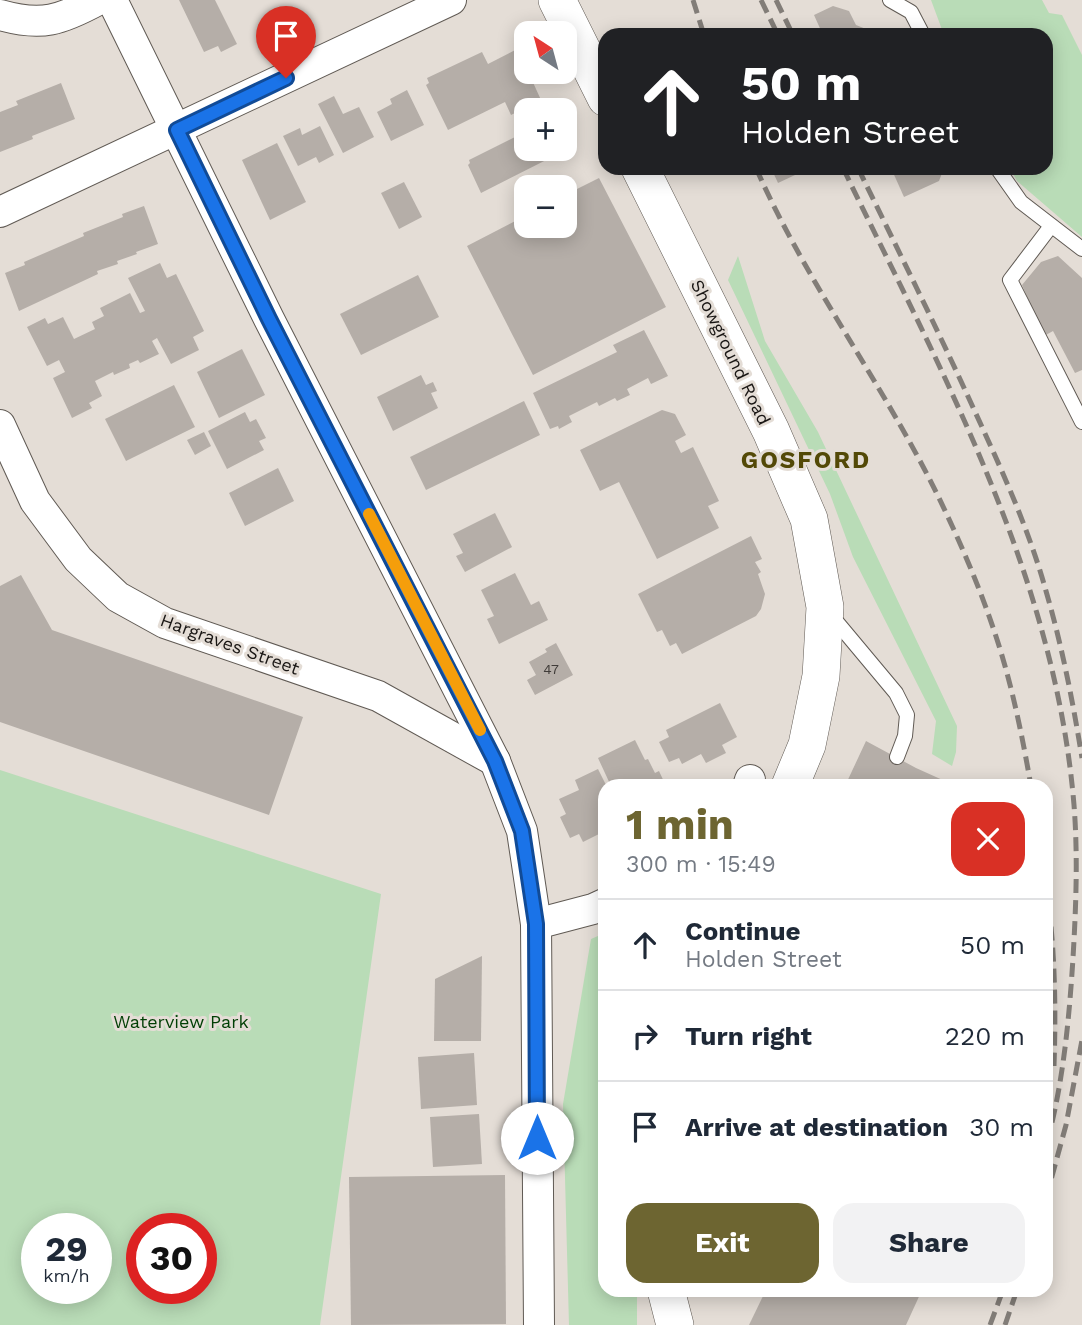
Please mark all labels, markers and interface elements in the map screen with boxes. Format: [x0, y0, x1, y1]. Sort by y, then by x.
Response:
pin [256, 6, 316, 78]
icon: arrive [267, 17, 305, 55]
north arrow [514, 21, 578, 84]
map controls [514, 21, 577, 238]
text: 50 m [741, 54, 861, 112]
icon: ahead [626, 56, 717, 147]
button: + [514, 98, 577, 161]
text: Holden Street [741, 113, 959, 151]
button: − [514, 175, 577, 238]
street label: Showground Road [687, 276, 775, 428]
district label: GOSFORD [741, 446, 871, 474]
street label: Hargraves Street [158, 609, 303, 679]
house number: 47 [543, 661, 559, 677]
text: 1 min [626, 800, 734, 849]
button: close [951, 802, 1025, 876]
text: 300 m · 15:49 [626, 851, 776, 878]
text: Continue [685, 916, 801, 946]
icon: ahead [626, 926, 664, 964]
text: 50 m [960, 930, 1025, 960]
text: Holden Street [685, 946, 842, 973]
park label: Waterview Park [113, 1011, 249, 1032]
icon: right [626, 1017, 664, 1055]
text: Turn right [685, 1021, 812, 1051]
text: 220 m [945, 1021, 1025, 1051]
position arrow [500, 1101, 574, 1175]
icon: arrive [626, 1108, 664, 1146]
text: Arrive at destination [685, 1112, 948, 1142]
text: 30 m [969, 1112, 1034, 1142]
button: Exit [626, 1203, 819, 1283]
button: Share [833, 1203, 1025, 1283]
speed limit sign: 30 [126, 1213, 217, 1304]
text: 29 [45, 1228, 88, 1270]
text: km/h [43, 1265, 90, 1286]

